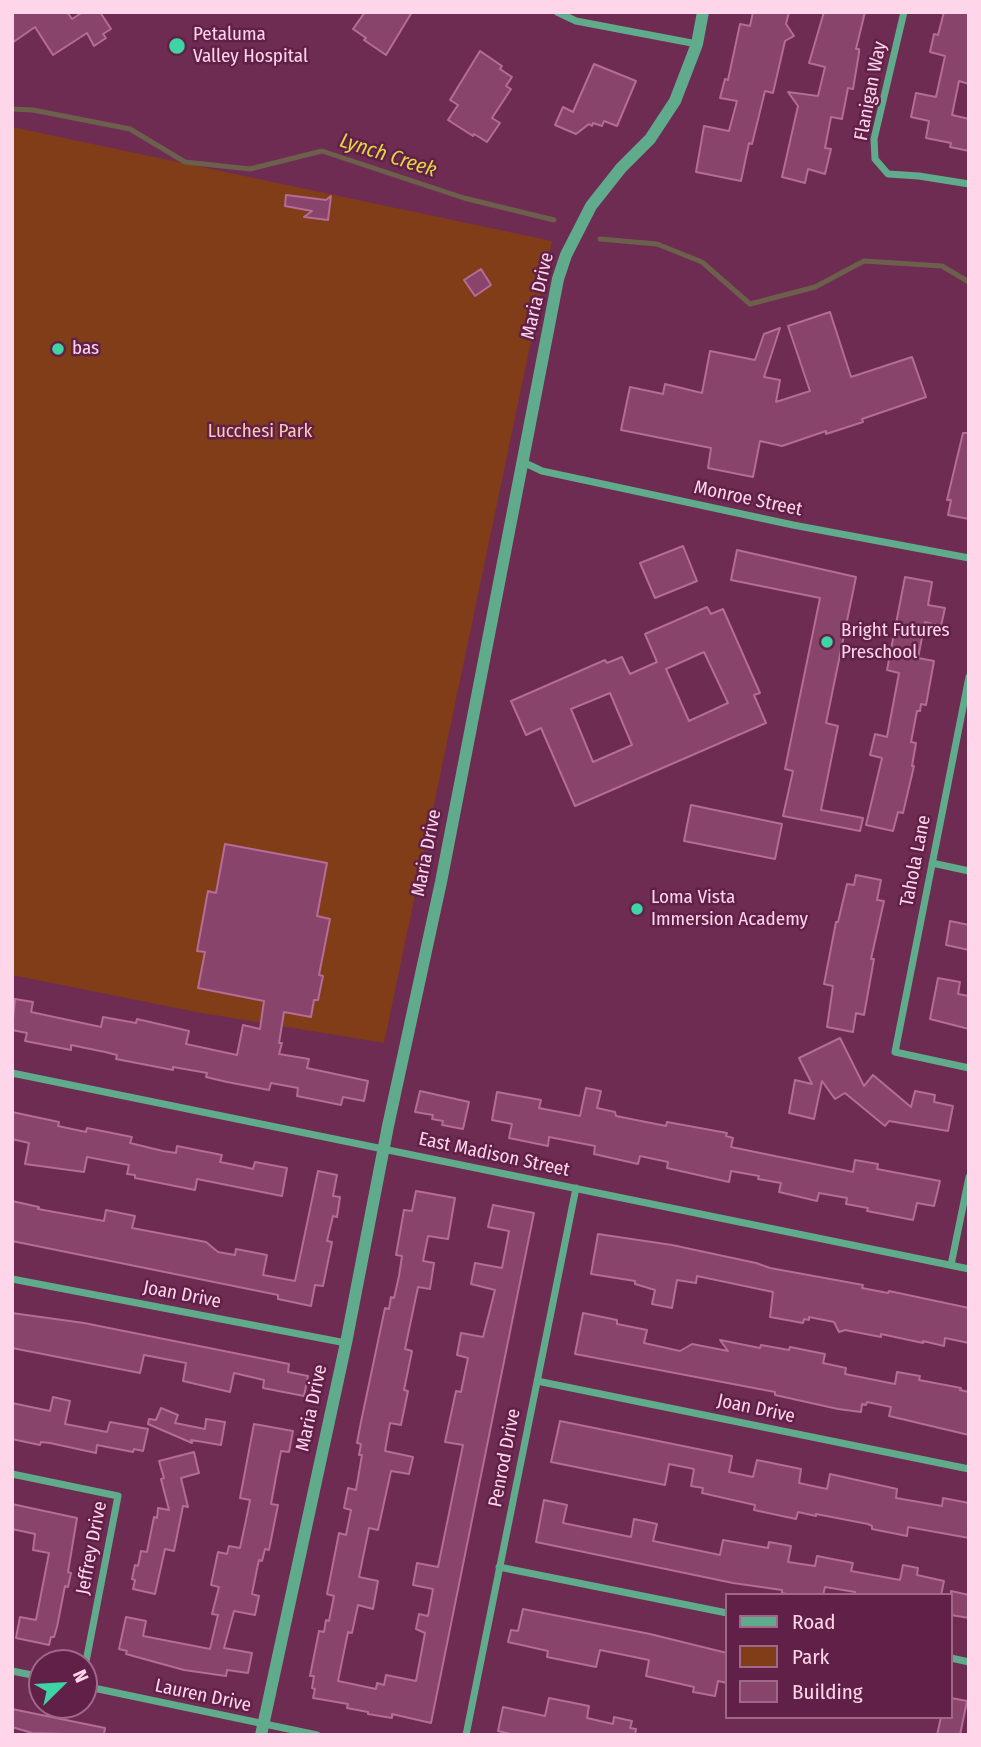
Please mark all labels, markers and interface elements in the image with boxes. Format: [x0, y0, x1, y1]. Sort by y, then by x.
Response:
place label: Petaluma Valley Hospital [193, 24, 308, 68]
marker: Petaluma Valley Hospital [167, 36, 187, 56]
street label: Flanigan Way [850, 39, 892, 143]
water label: Lynch Creek [337, 129, 439, 183]
street label: Maria Drive [517, 250, 559, 342]
place label: bas [72, 338, 99, 360]
marker: bas [50, 341, 66, 357]
park label: Lucchesi Park [208, 421, 312, 443]
street label: Monroe Street [692, 476, 804, 522]
place label: Bright Futures Preschool [841, 620, 950, 664]
marker: Bright Futures Preschool [819, 634, 835, 650]
street label: Maria Drive [407, 808, 447, 898]
street label: Tahola Lane [896, 813, 936, 909]
place label: Loma Vista Immersion Academy [651, 887, 808, 931]
marker: Loma Vista Immersion Academy [629, 901, 645, 917]
street label: East Madison Street [416, 1128, 572, 1182]
street label: Joan Drive [141, 1276, 223, 1314]
street label: Maria Drive [292, 1362, 332, 1454]
street label: Joan Drive [715, 1390, 797, 1428]
street label: Penrod Drive [484, 1407, 526, 1509]
street label: Jeffrey Drive [72, 1499, 112, 1597]
legend [726, 1593, 953, 1719]
text: Road [792, 1609, 836, 1635]
text: Park [792, 1644, 829, 1670]
north arrow [28, 1649, 98, 1719]
text: N [68, 1666, 94, 1686]
street label: Lauren Drive [153, 1675, 253, 1717]
text: Building [792, 1679, 863, 1705]

